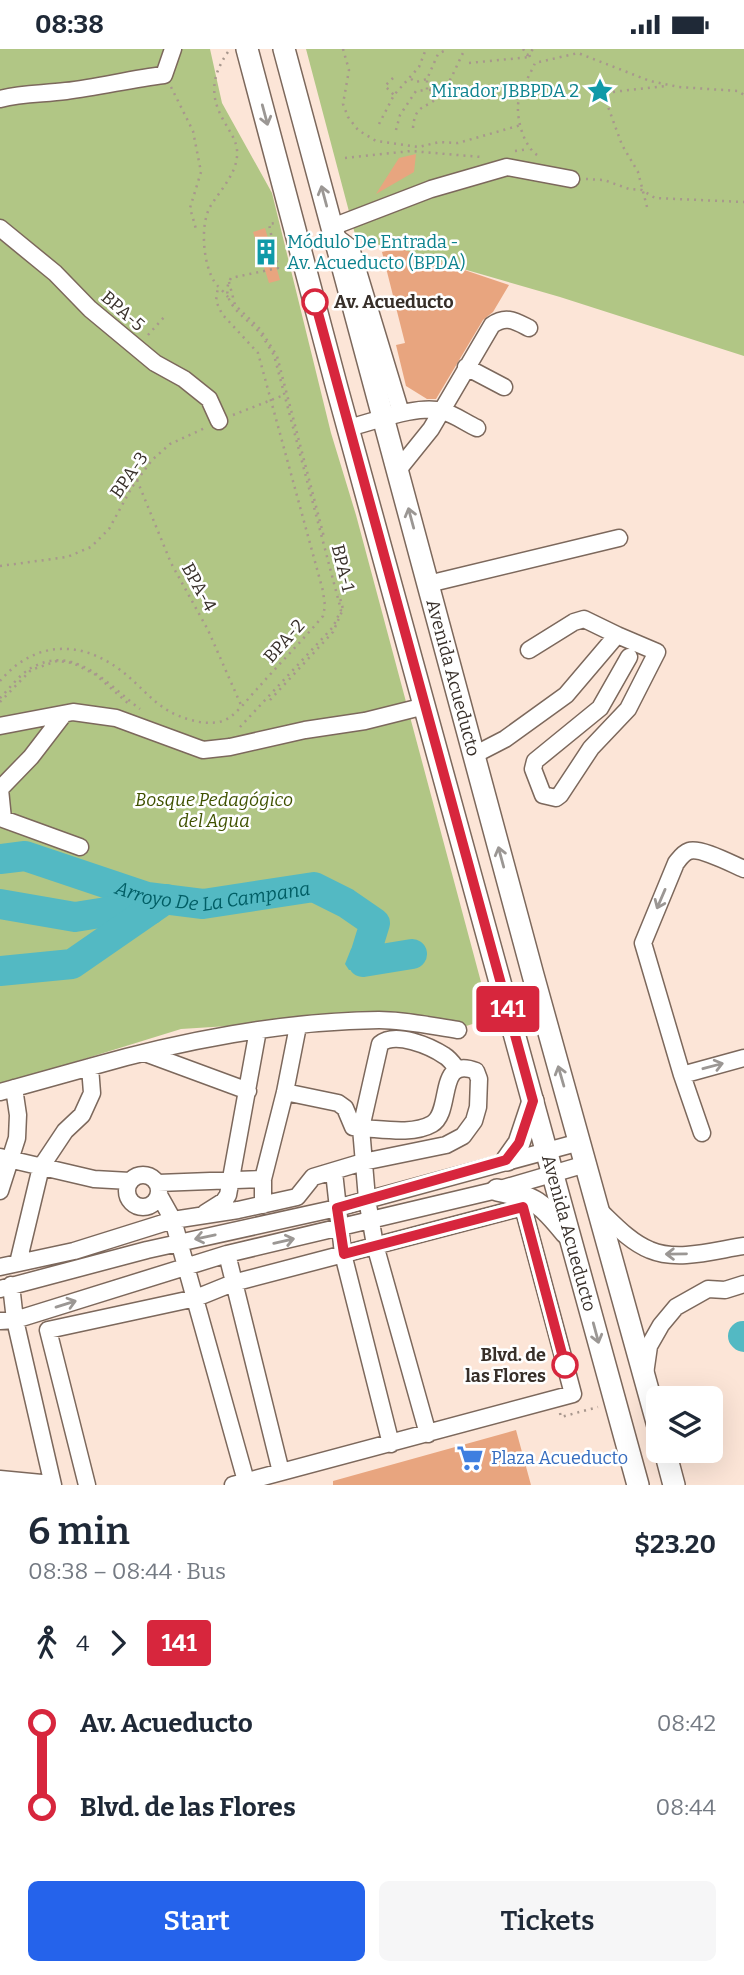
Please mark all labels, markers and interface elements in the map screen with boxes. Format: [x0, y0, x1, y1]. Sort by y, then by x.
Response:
text: 08:38 [35, 9, 104, 40]
place icon: Mirador JBBPDA 2 [585, 76, 615, 106]
place label: Mirador JBBPDA 2 [431, 80, 579, 102]
one-way arrow [259, 104, 272, 126]
one-way arrow [317, 186, 330, 208]
place label: Módulo De Entrada - Av. Acueducto (BPDA) [287, 231, 466, 274]
building icon: Módulo De Entrada - Av. Acueducto (BPDA) [251, 237, 281, 267]
street label: BPA-5 [97, 286, 149, 336]
marker: Av. Acueducto [302, 289, 328, 315]
place label: Av. Acueducto [334, 291, 454, 313]
street label: BPA-3 [105, 448, 153, 502]
one-way arrow [404, 507, 417, 530]
street label: BPA-1 [327, 542, 360, 595]
street label: BPA-4 [177, 559, 221, 615]
street label: Avenida Acueducto [421, 597, 485, 758]
street label: BPA-2 [259, 615, 309, 667]
park label: Bosque Pedagógico del Agua [135, 789, 293, 832]
one-way arrow [494, 846, 507, 869]
water label: Arroyo De La Campana [112, 876, 312, 916]
one-way arrow [654, 888, 667, 909]
line badge: 141 [468, 986, 548, 1032]
text: 141 [490, 995, 526, 1023]
one-way arrow [702, 1059, 724, 1072]
one-way arrow [554, 1065, 567, 1087]
street label: Avenida Acueducto [537, 1152, 601, 1314]
one-way arrow [194, 1230, 217, 1244]
one-way arrow [272, 1233, 295, 1247]
one-way arrow [665, 1247, 688, 1261]
one-way arrow [54, 1297, 76, 1309]
one-way arrow [590, 1321, 603, 1344]
place label: Blvd. de las Flores [465, 1344, 546, 1387]
marker: Blvd. de las Flores [552, 1352, 578, 1378]
map controls [646, 1386, 723, 1463]
button: layers [646, 1386, 723, 1463]
supermarket icon: Plaza Acueducto [455, 1443, 485, 1473]
place label: Plaza Acueducto [491, 1447, 628, 1469]
text: 6 min [28, 1508, 130, 1554]
text: $23.20 [634, 1529, 716, 1560]
text: 08:38 – 08:44 · Bus [28, 1557, 226, 1585]
icon: walk [28, 1624, 66, 1662]
icon: forward [99, 1624, 137, 1662]
text: 4 [76, 1629, 89, 1657]
text: 141 [161, 1629, 197, 1657]
text: Av. Acueducto [80, 1708, 253, 1739]
text: 08:42 [657, 1709, 716, 1737]
text: Blvd. de las Flores [80, 1792, 296, 1823]
text: 08:44 [656, 1793, 716, 1821]
button: Start [28, 1881, 365, 1961]
button: Tickets [379, 1881, 716, 1961]

